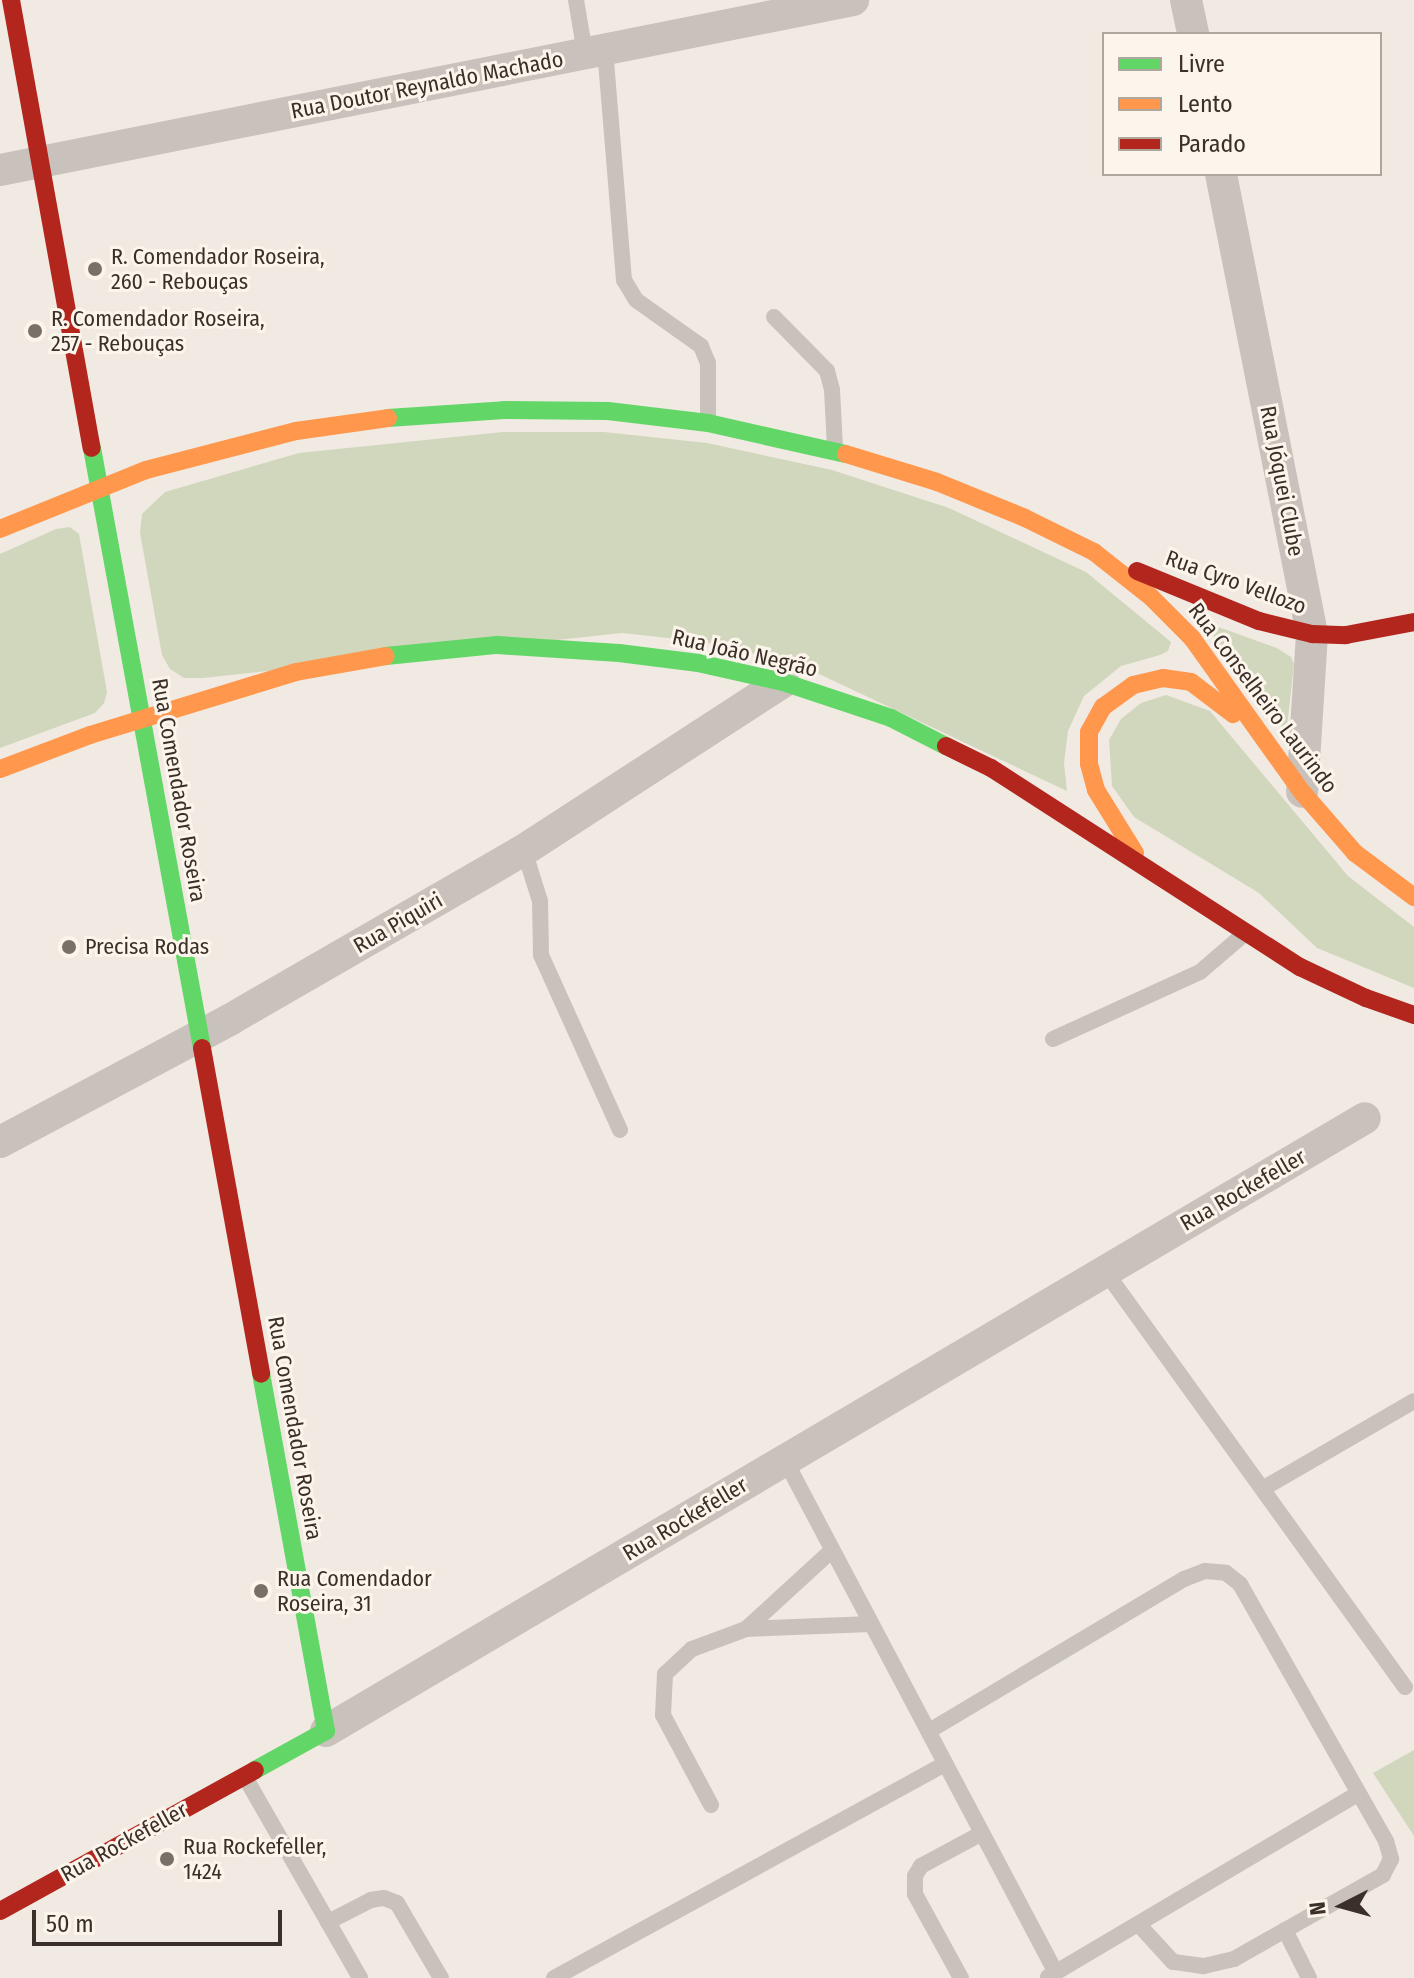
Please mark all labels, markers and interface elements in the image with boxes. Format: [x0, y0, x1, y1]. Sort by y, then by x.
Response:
legend [1102, 32, 1382, 176]
street label: Rua Doutor Reynaldo Machado [289, 46, 565, 124]
text: Livre [1178, 50, 1225, 78]
text: Lento [1178, 90, 1233, 118]
text: Parado [1178, 130, 1246, 158]
place label: R. Comendador Roseira, 260 - Rebouças [111, 243, 325, 294]
marker: R. Comendador Roseira, 260 - Rebouças [86, 260, 104, 278]
place label: R. Comendador Roseira, 257 - Rebouças [51, 305, 265, 356]
marker: R. Comendador Roseira, 257 - Rebouças [26, 322, 44, 340]
street label: Rua Jóquei Clube [1254, 404, 1310, 558]
street label: Rua Cyro Vellozo [1162, 544, 1310, 620]
street label: Rua Conselheiro Laurindo [1183, 598, 1343, 798]
street label: Rua João Negrão [670, 623, 820, 683]
street label: Rua Comendador Roseira [146, 676, 212, 904]
street label: Rua Piquiri [349, 887, 447, 959]
place label: Precisa Rodas [85, 934, 209, 960]
marker: Precisa Rodas [60, 938, 78, 956]
street label: Rua Rockefeller [1176, 1143, 1310, 1237]
street label: Rua Comendador Roseira [262, 1314, 328, 1542]
street label: Rua Rockefeller [618, 1472, 752, 1566]
place label: Rua Comendador Roseira, 31 [277, 1565, 432, 1616]
marker: Rua Comendador Roseira, 31 [252, 1582, 270, 1600]
street label: Rua Rockefeller [56, 1796, 192, 1888]
place label: Rua Rockefeller, 1424 [183, 1833, 326, 1884]
marker: Rua Rockefeller, 1424 [158, 1850, 176, 1868]
north arrow [1302, 1866, 1382, 1946]
scale bar [36, 1894, 286, 1944]
text: N [1304, 1901, 1332, 1917]
text: 50 m [46, 1910, 94, 1938]

